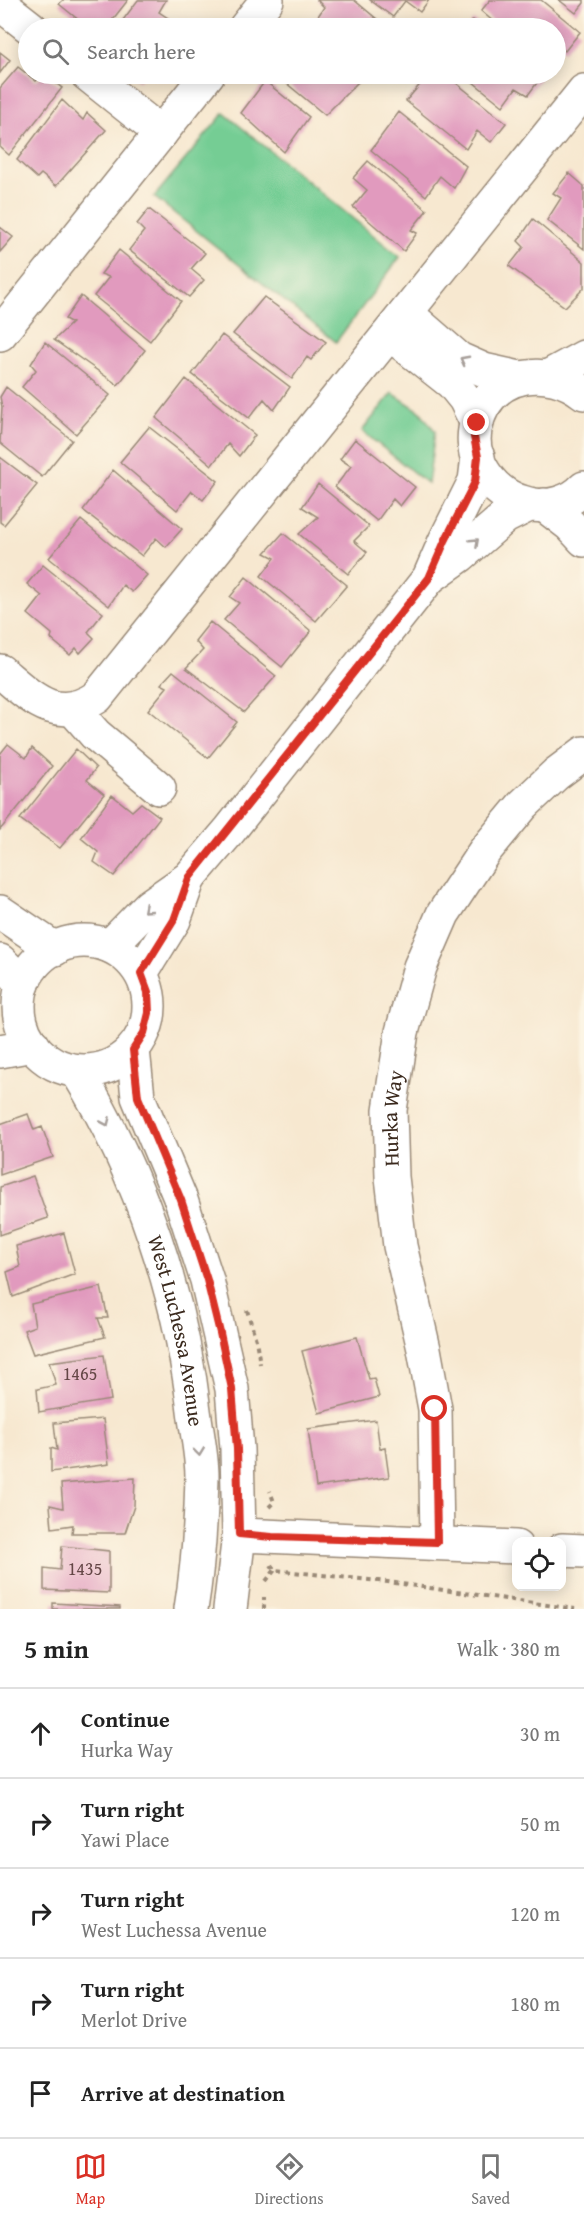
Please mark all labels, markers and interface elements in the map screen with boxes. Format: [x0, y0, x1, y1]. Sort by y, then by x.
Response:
search box [18, 18, 566, 84]
icon: search [39, 35, 72, 68]
text: Search here [87, 35, 196, 67]
one-way arrow [459, 356, 470, 368]
route end [463, 409, 489, 435]
one-way arrow [468, 538, 478, 549]
one-way arrow [143, 902, 154, 913]
street label: Hurka Way [374, 1067, 411, 1167]
one-way arrow [99, 1115, 111, 1126]
street label: West Luchessa Avenue [140, 1231, 212, 1429]
house number: 1465 [63, 1360, 97, 1387]
route start [421, 1395, 447, 1421]
one-way arrow [192, 1447, 205, 1456]
map controls [512, 1537, 566, 1591]
button: locate [512, 1537, 566, 1591]
house number: 1435 [68, 1555, 102, 1582]
text: 5 min [24, 1629, 89, 1668]
text: Walk · 380 m [457, 1634, 560, 1663]
text: Continue [81, 1703, 170, 1735]
icon: ahead [24, 1717, 57, 1750]
text: 30 m [520, 1719, 560, 1748]
text: Hurka Way [81, 1735, 173, 1764]
text: Turn right [81, 1793, 184, 1825]
icon: right [24, 1807, 57, 1840]
text: 50 m [520, 1809, 560, 1838]
text: Yawi Place [81, 1825, 169, 1854]
text: Turn right [81, 1883, 184, 1915]
icon: right [24, 1897, 57, 1930]
text: 120 m [510, 1899, 560, 1928]
text: West Luchessa Avenue [81, 1915, 267, 1944]
text: Turn right [81, 1973, 184, 2005]
icon: right [24, 1987, 57, 2020]
text: 180 m [510, 1989, 560, 2018]
text: Merlot Drive [81, 2005, 187, 2034]
icon: arrive [24, 2077, 57, 2110]
text: Arrive at destination [81, 2077, 285, 2109]
tab: Map [74, 2150, 107, 2210]
tab: Directions [255, 2150, 324, 2210]
tab: Saved [471, 2150, 510, 2210]

